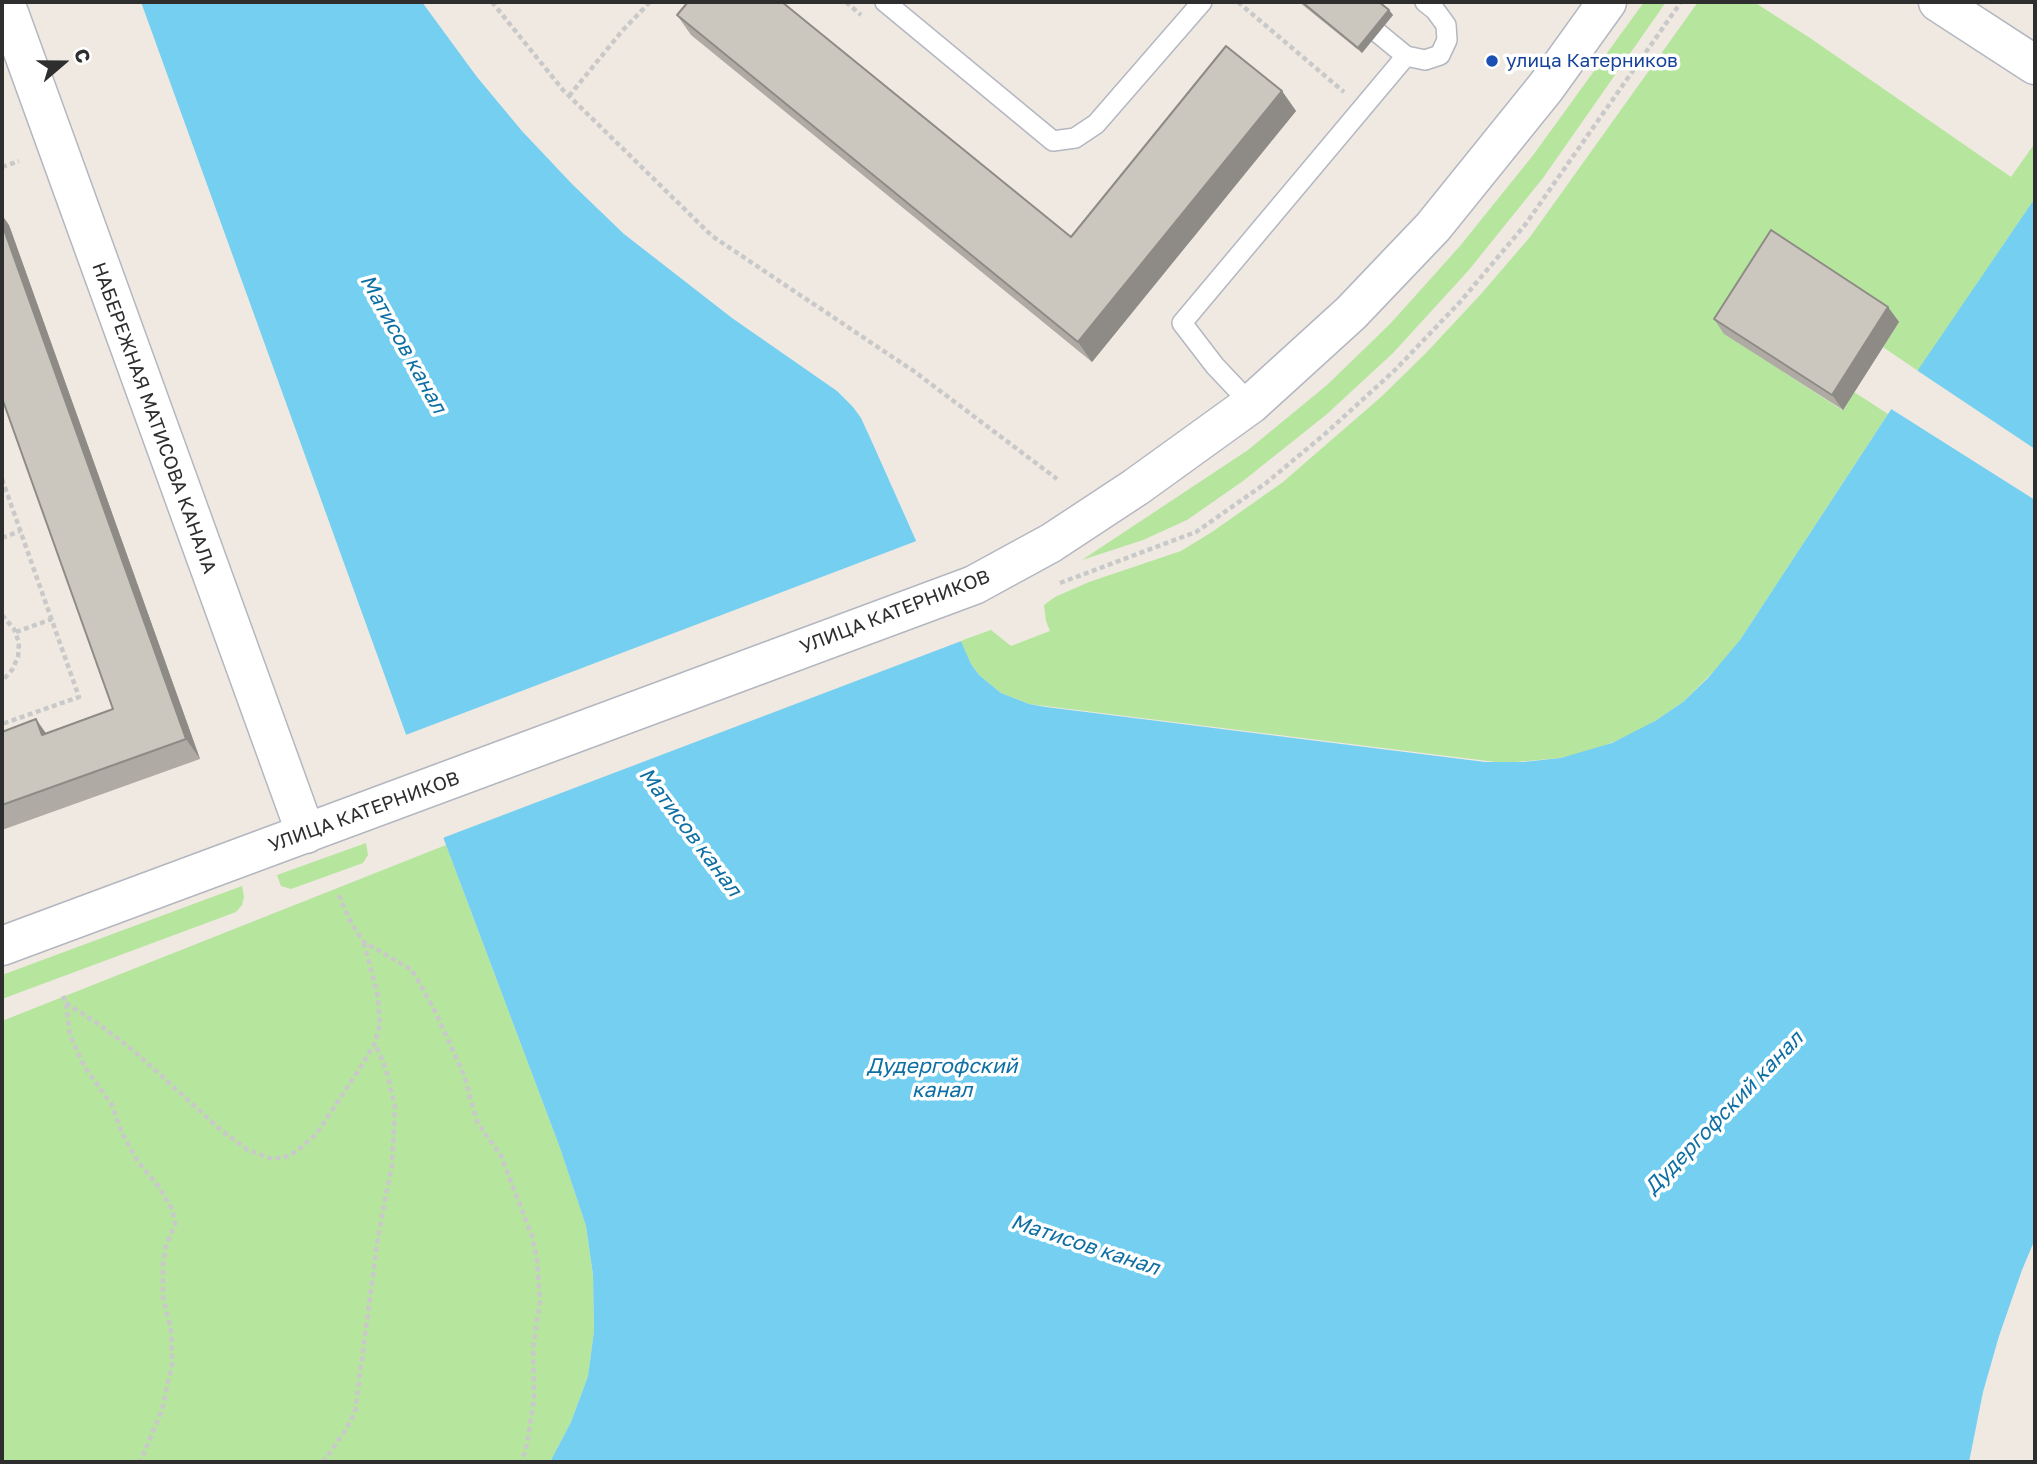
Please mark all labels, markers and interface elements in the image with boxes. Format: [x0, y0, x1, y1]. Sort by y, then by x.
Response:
north arrow [28, 28, 98, 98]
text: С [70, 45, 96, 66]
place label: улица Катерников [1506, 50, 1678, 72]
marker: улица Катерников [1484, 53, 1500, 69]
street label: НАБЕРЕЖНАЯ МАТИСОВА КАНАЛА [87, 259, 221, 577]
water label: Матисов канал [354, 270, 452, 418]
street label: УЛИЦА КАТЕРНИКОВ [797, 565, 993, 659]
water label: Матисов канал [633, 763, 747, 901]
street label: УЛИЦА КАТЕРНИКОВ [265, 767, 463, 857]
water label: Дудергофский канал [1640, 1026, 1808, 1200]
water label: Дудергофский канал [867, 1053, 1017, 1103]
water label: Матисов канал [1008, 1209, 1162, 1281]

